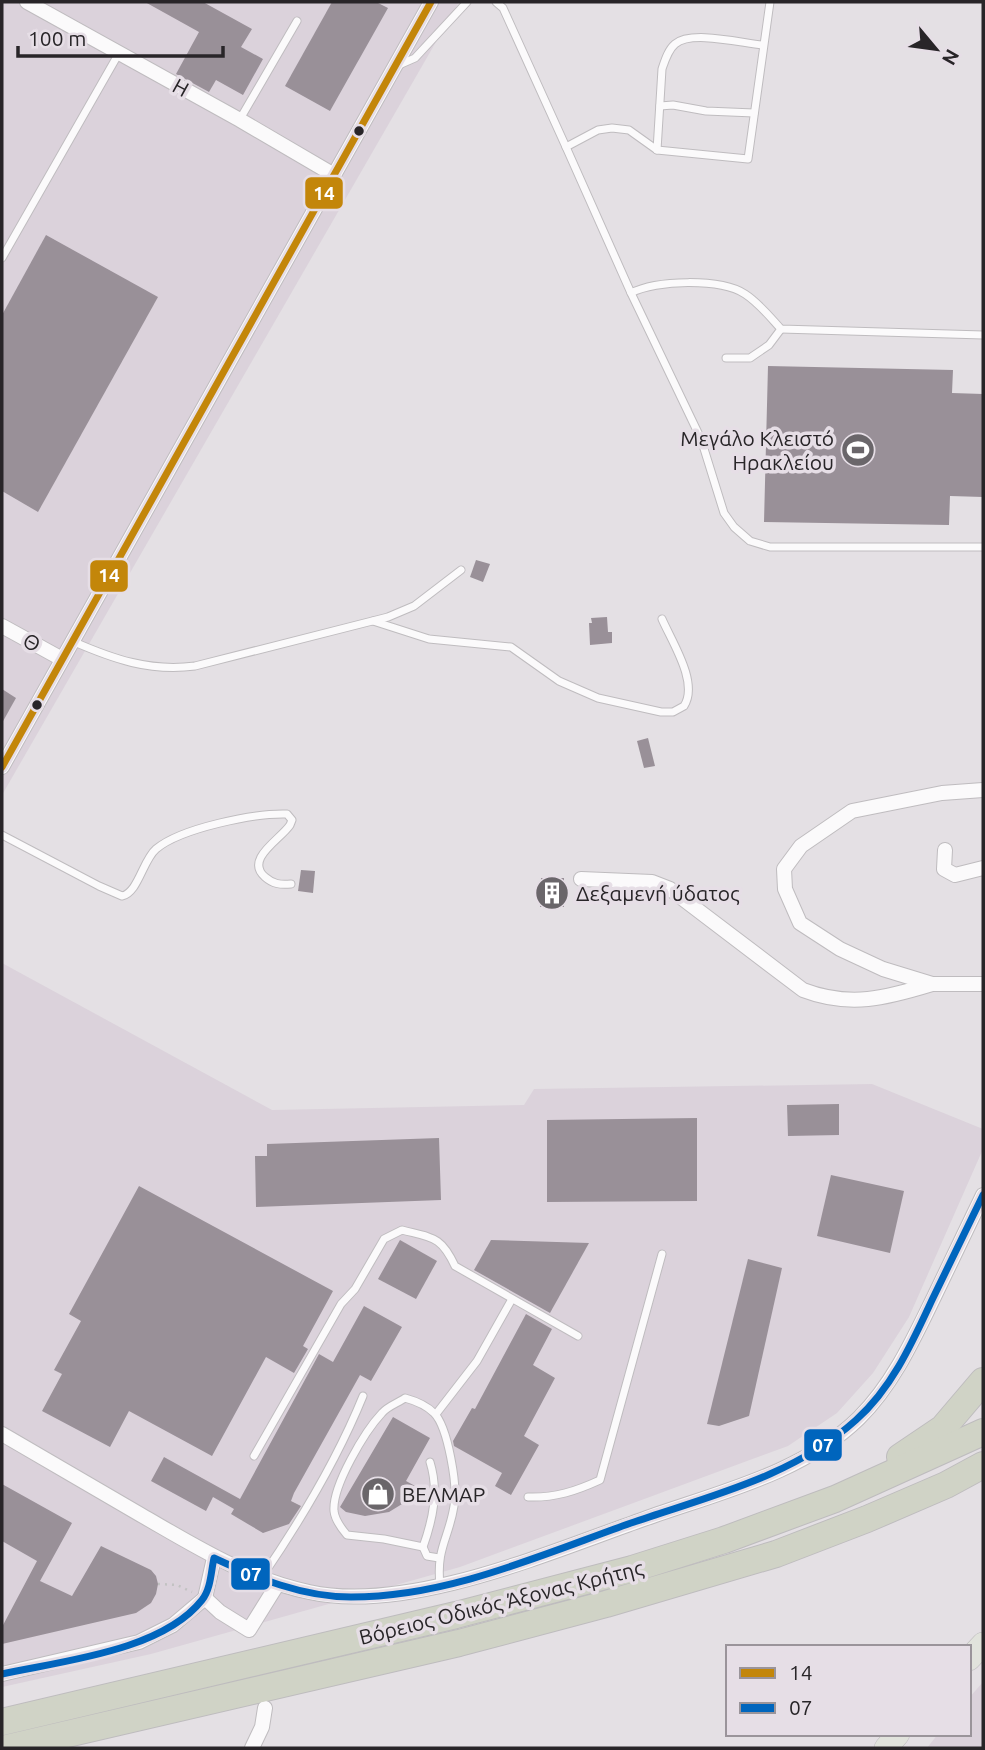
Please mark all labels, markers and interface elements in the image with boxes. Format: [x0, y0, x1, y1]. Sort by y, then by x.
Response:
scale bar [18, 14, 222, 58]
north arrow [901, 14, 971, 84]
text: 100 m [28, 26, 86, 50]
text: N [938, 46, 964, 69]
street label: Η [169, 73, 193, 101]
unlabelled marker [352, 124, 366, 138]
line badge: 14 [304, 176, 344, 210]
text: 14 [313, 182, 335, 204]
place label: Μεγάλο Κλειστό Ηρακλείου [680, 426, 834, 474]
sports icon: Μεγάλο Κλειστό Ηρακλείου [839, 431, 877, 469]
line badge: 14 [89, 559, 129, 593]
text: 14 [98, 564, 120, 586]
street label: Θ [19, 628, 45, 656]
unlabelled marker [30, 698, 44, 712]
building icon: Δεξαμενή ύδατος [533, 874, 571, 912]
place label: Δεξαμενή ύδατος [576, 881, 740, 906]
line badge: 07 [803, 1428, 843, 1462]
text: 07 [812, 1434, 834, 1456]
shop icon: ΒΕΛΜΑΡ [359, 1475, 397, 1513]
place label: ΒΕΛΜΑΡ [402, 1482, 485, 1506]
street label: Βόρειος Οδικός Άξονας Κρήτης [356, 1555, 646, 1650]
line badge: 07 [230, 1557, 271, 1591]
text: 07 [240, 1563, 262, 1585]
legend [726, 1645, 971, 1736]
text: 14 [789, 1660, 813, 1684]
text: 07 [789, 1695, 813, 1719]

